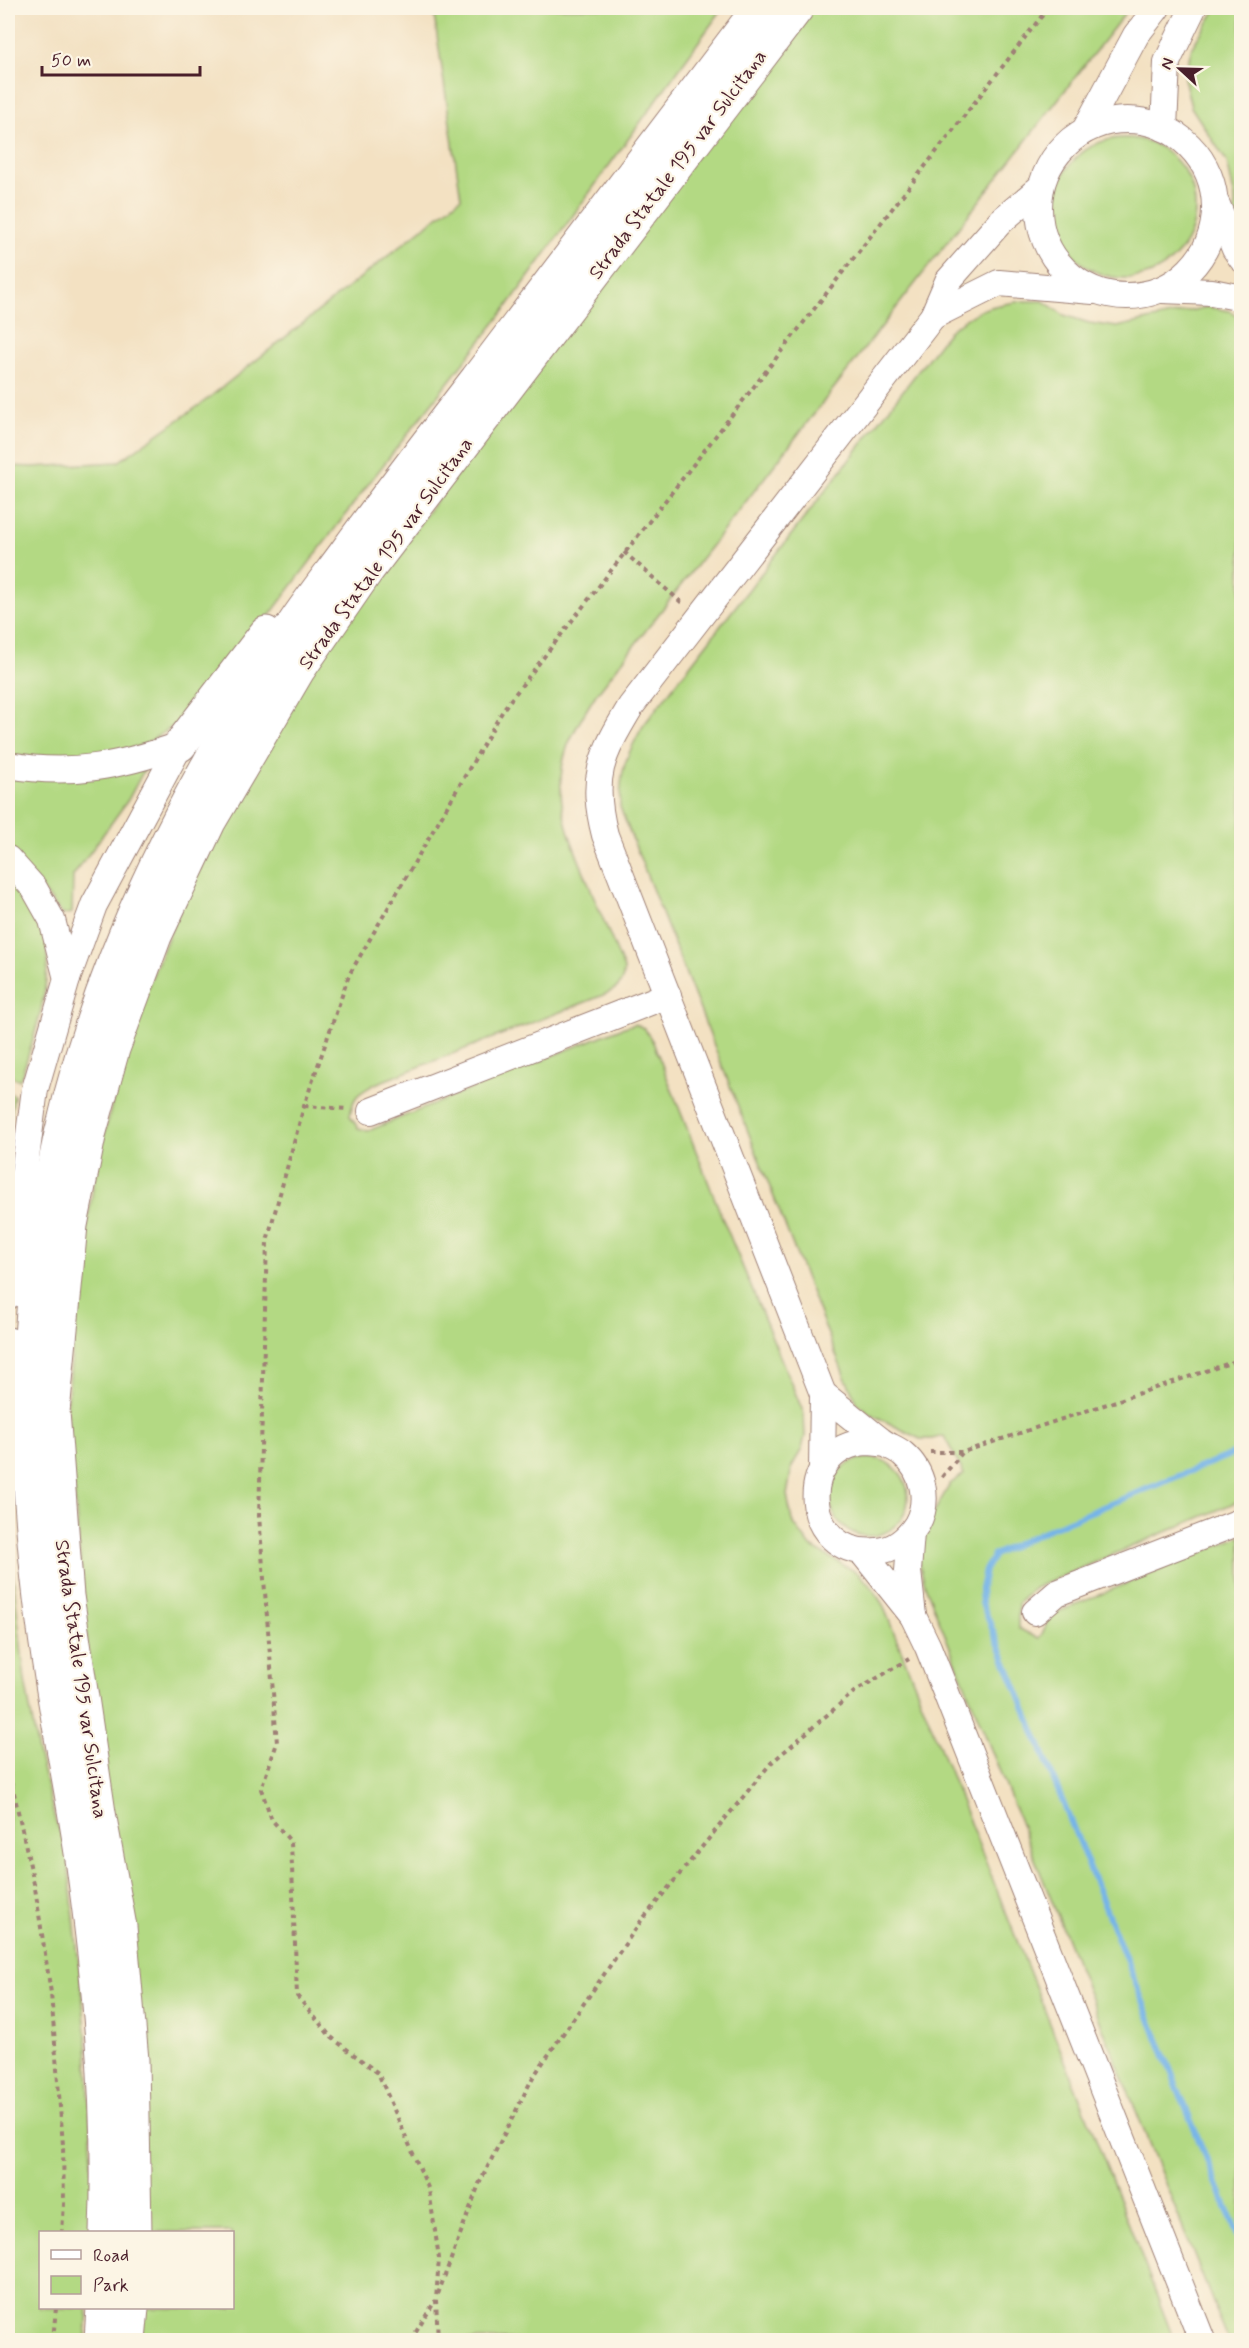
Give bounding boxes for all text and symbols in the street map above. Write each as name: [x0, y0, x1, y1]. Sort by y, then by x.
scale bar: [42, 39, 200, 77]
north arrow: [1150, 39, 1210, 99]
street label: Strada Statale 195 var Sulcitana: [583, 44, 774, 285]
text: 50 m: [51, 49, 91, 73]
text: N: [1156, 55, 1179, 73]
street label: Strada Statale 195 var Sulcitana: [293, 432, 480, 676]
street label: Strada Statale 195 var Sulcitana: [48, 1538, 113, 1820]
legend: [39, 2231, 234, 2309]
text: Road: [93, 2244, 129, 2268]
text: Park: [93, 2274, 129, 2298]

